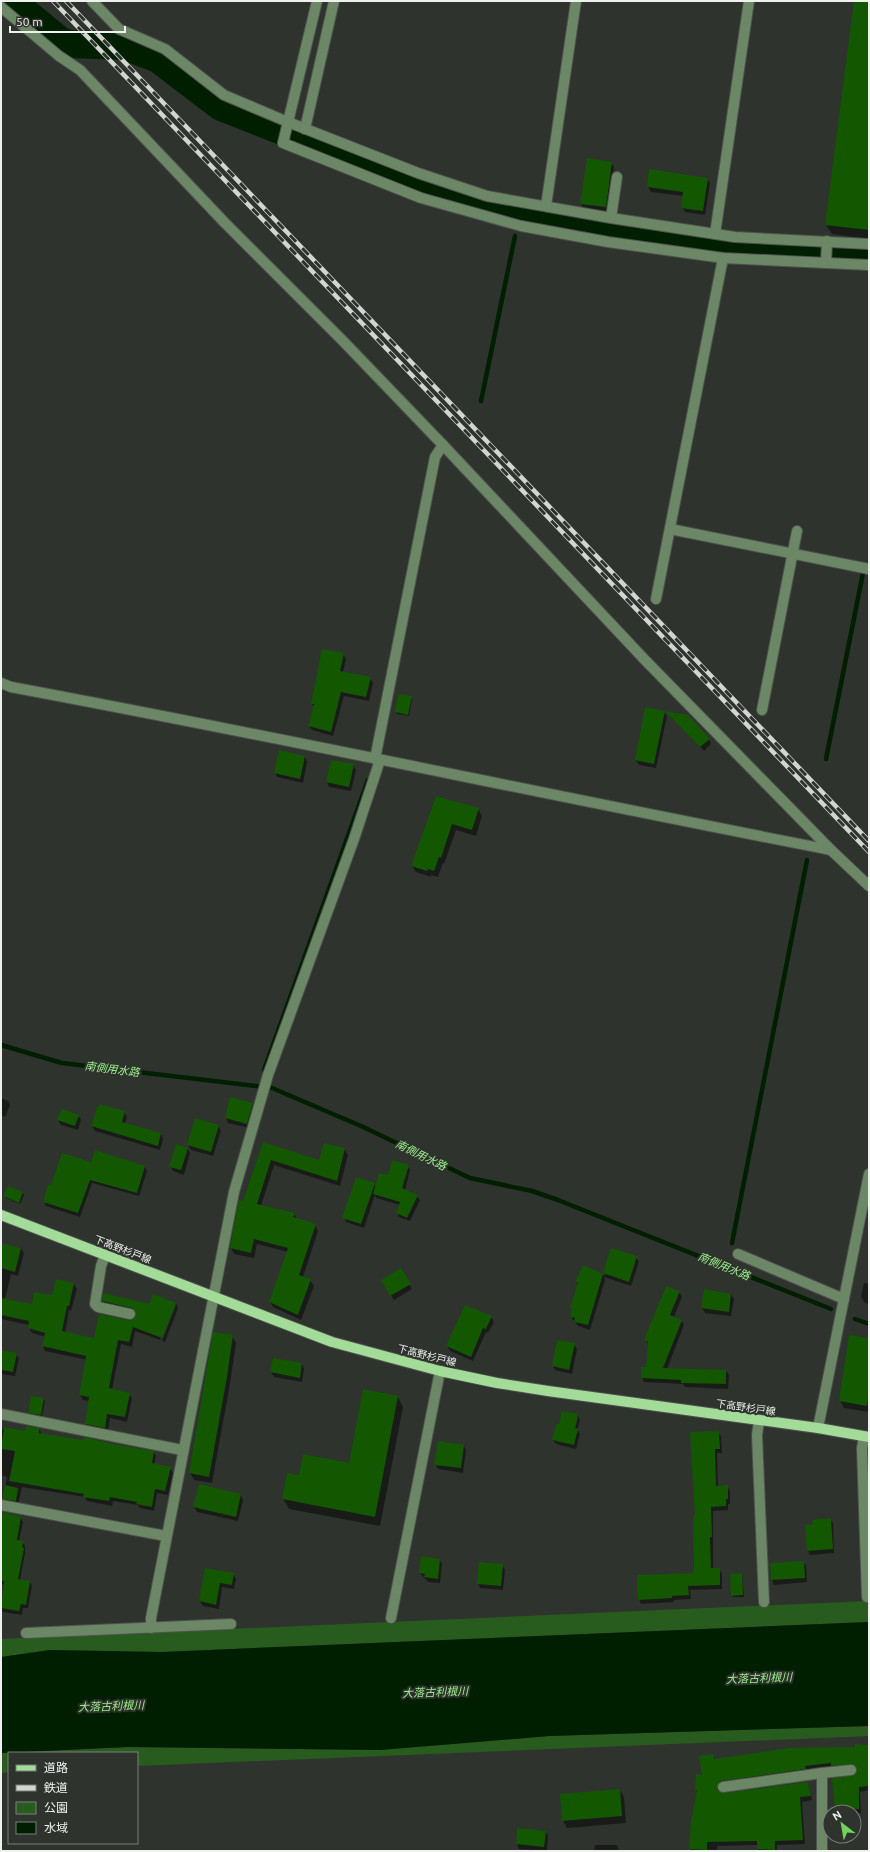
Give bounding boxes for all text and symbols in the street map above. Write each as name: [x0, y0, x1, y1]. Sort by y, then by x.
scale bar: [10, 8, 125, 34]
text: 50 m: [16, 15, 43, 28]
water label: 南側用水路: [84, 1060, 141, 1078]
water label: 南側用水路: [394, 1138, 449, 1173]
street label: 下高野杉戸線: [93, 1234, 153, 1265]
water label: 南側用水路: [696, 1250, 753, 1282]
street label: 下高野杉戸線: [396, 1343, 457, 1368]
street label: 下高野杉戸線: [715, 1398, 776, 1417]
water label: 大落古利根川: [726, 1671, 793, 1685]
water label: 大落古利根川: [402, 1685, 469, 1699]
water label: 大落古利根川: [78, 1699, 145, 1713]
legend: [8, 1752, 138, 1844]
text: 道路: [44, 1761, 68, 1774]
text: 鉄道: [44, 1781, 68, 1794]
text: 公園: [44, 1801, 68, 1814]
north arrow: [822, 1804, 862, 1844]
text: N: [830, 1808, 843, 1823]
text: 水域: [44, 1821, 68, 1834]

